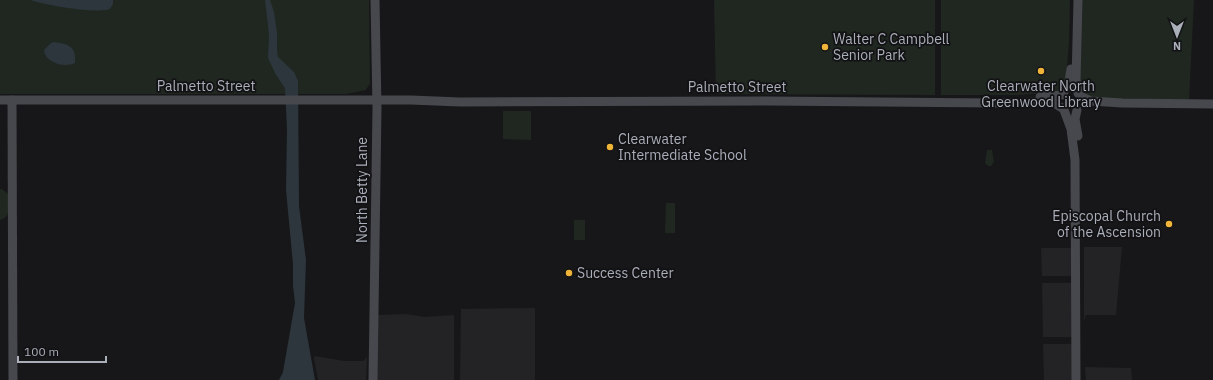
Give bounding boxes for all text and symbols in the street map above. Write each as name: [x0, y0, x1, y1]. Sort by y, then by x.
north arrow: [1157, 16, 1197, 56]
place label: Walter C Campbell Senior Park: [833, 30, 950, 64]
text: N: [1173, 39, 1181, 53]
marker: Walter C Campbell Senior Park: [820, 42, 830, 52]
marker: Clearwater North Greenwood Library: [1036, 66, 1046, 76]
street label: Palmetto Street: [157, 77, 255, 95]
place label: Clearwater North Greenwood Library: [981, 77, 1101, 111]
street label: Palmetto Street: [688, 78, 786, 96]
place label: Clearwater Intermediate School: [618, 130, 747, 164]
street label: North Betty Lane: [353, 137, 371, 243]
marker: Clearwater Intermediate School: [605, 142, 615, 152]
place label: Episcopal Church of the Ascension: [1052, 207, 1161, 241]
marker: Episcopal Church of the Ascension: [1164, 219, 1174, 229]
place label: Success Center: [577, 264, 674, 282]
marker: Success Center: [564, 268, 574, 278]
scale bar: [18, 338, 106, 364]
text: 100 m: [24, 344, 59, 359]

